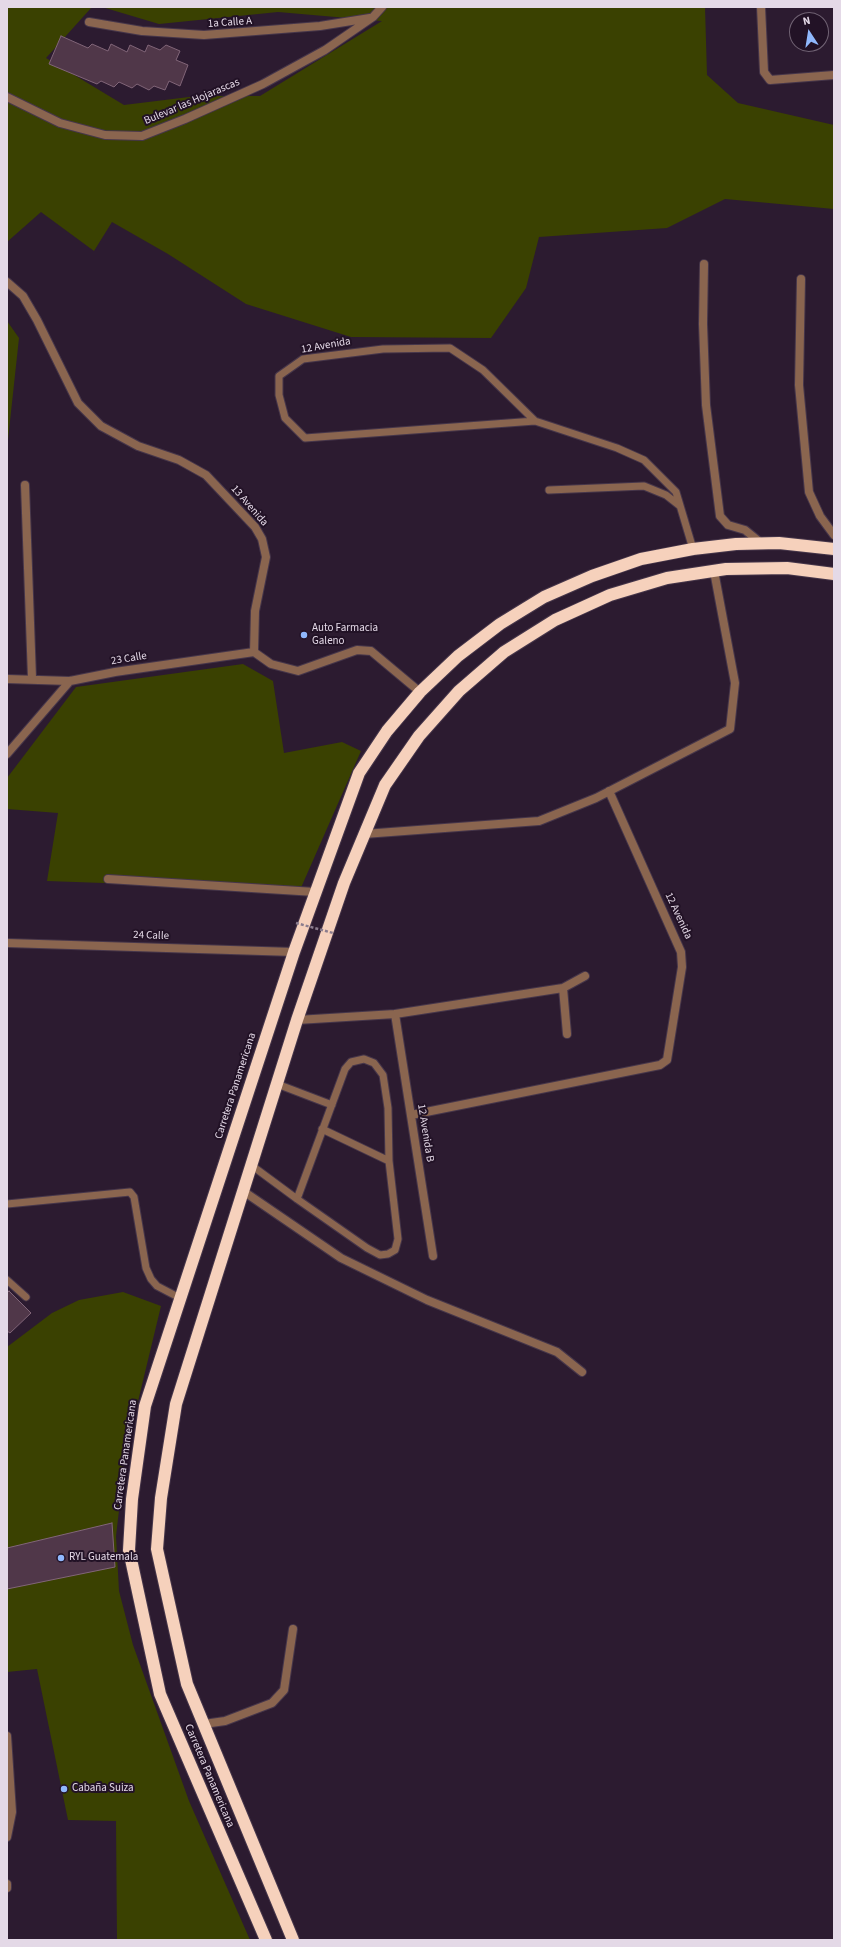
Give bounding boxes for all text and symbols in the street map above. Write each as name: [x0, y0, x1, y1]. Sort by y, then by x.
north arrow: [789, 12, 829, 52]
text: N: [801, 13, 812, 29]
street label: 1a Calle A: [207, 15, 253, 31]
street label: Bulevar las Hojarascas: [142, 76, 242, 128]
street label: 12 Avenida: [300, 335, 352, 357]
street label: 13 Avenida: [228, 483, 270, 529]
place label: Auto Farmacia Galeno: [312, 622, 378, 648]
marker: Auto Farmacia Galeno: [299, 630, 309, 640]
street label: 23 Calle: [110, 650, 148, 668]
street label: 12 Avenida: [661, 891, 695, 941]
street label: 24 Calle: [133, 929, 169, 943]
street label: Carretera Panamericana: [213, 1031, 259, 1141]
street label: 12 Avenida B: [414, 1103, 436, 1163]
street label: Carretera Panamericana: [112, 1399, 140, 1511]
place label: RYL Guatemala: [69, 1551, 138, 1565]
marker: RYL Guatemala: [56, 1553, 66, 1563]
street label: Carretera Panamericana: [181, 1722, 237, 1830]
place label: Cabaña Suiza: [72, 1782, 134, 1796]
marker: Cabaña Suiza: [59, 1784, 69, 1794]

